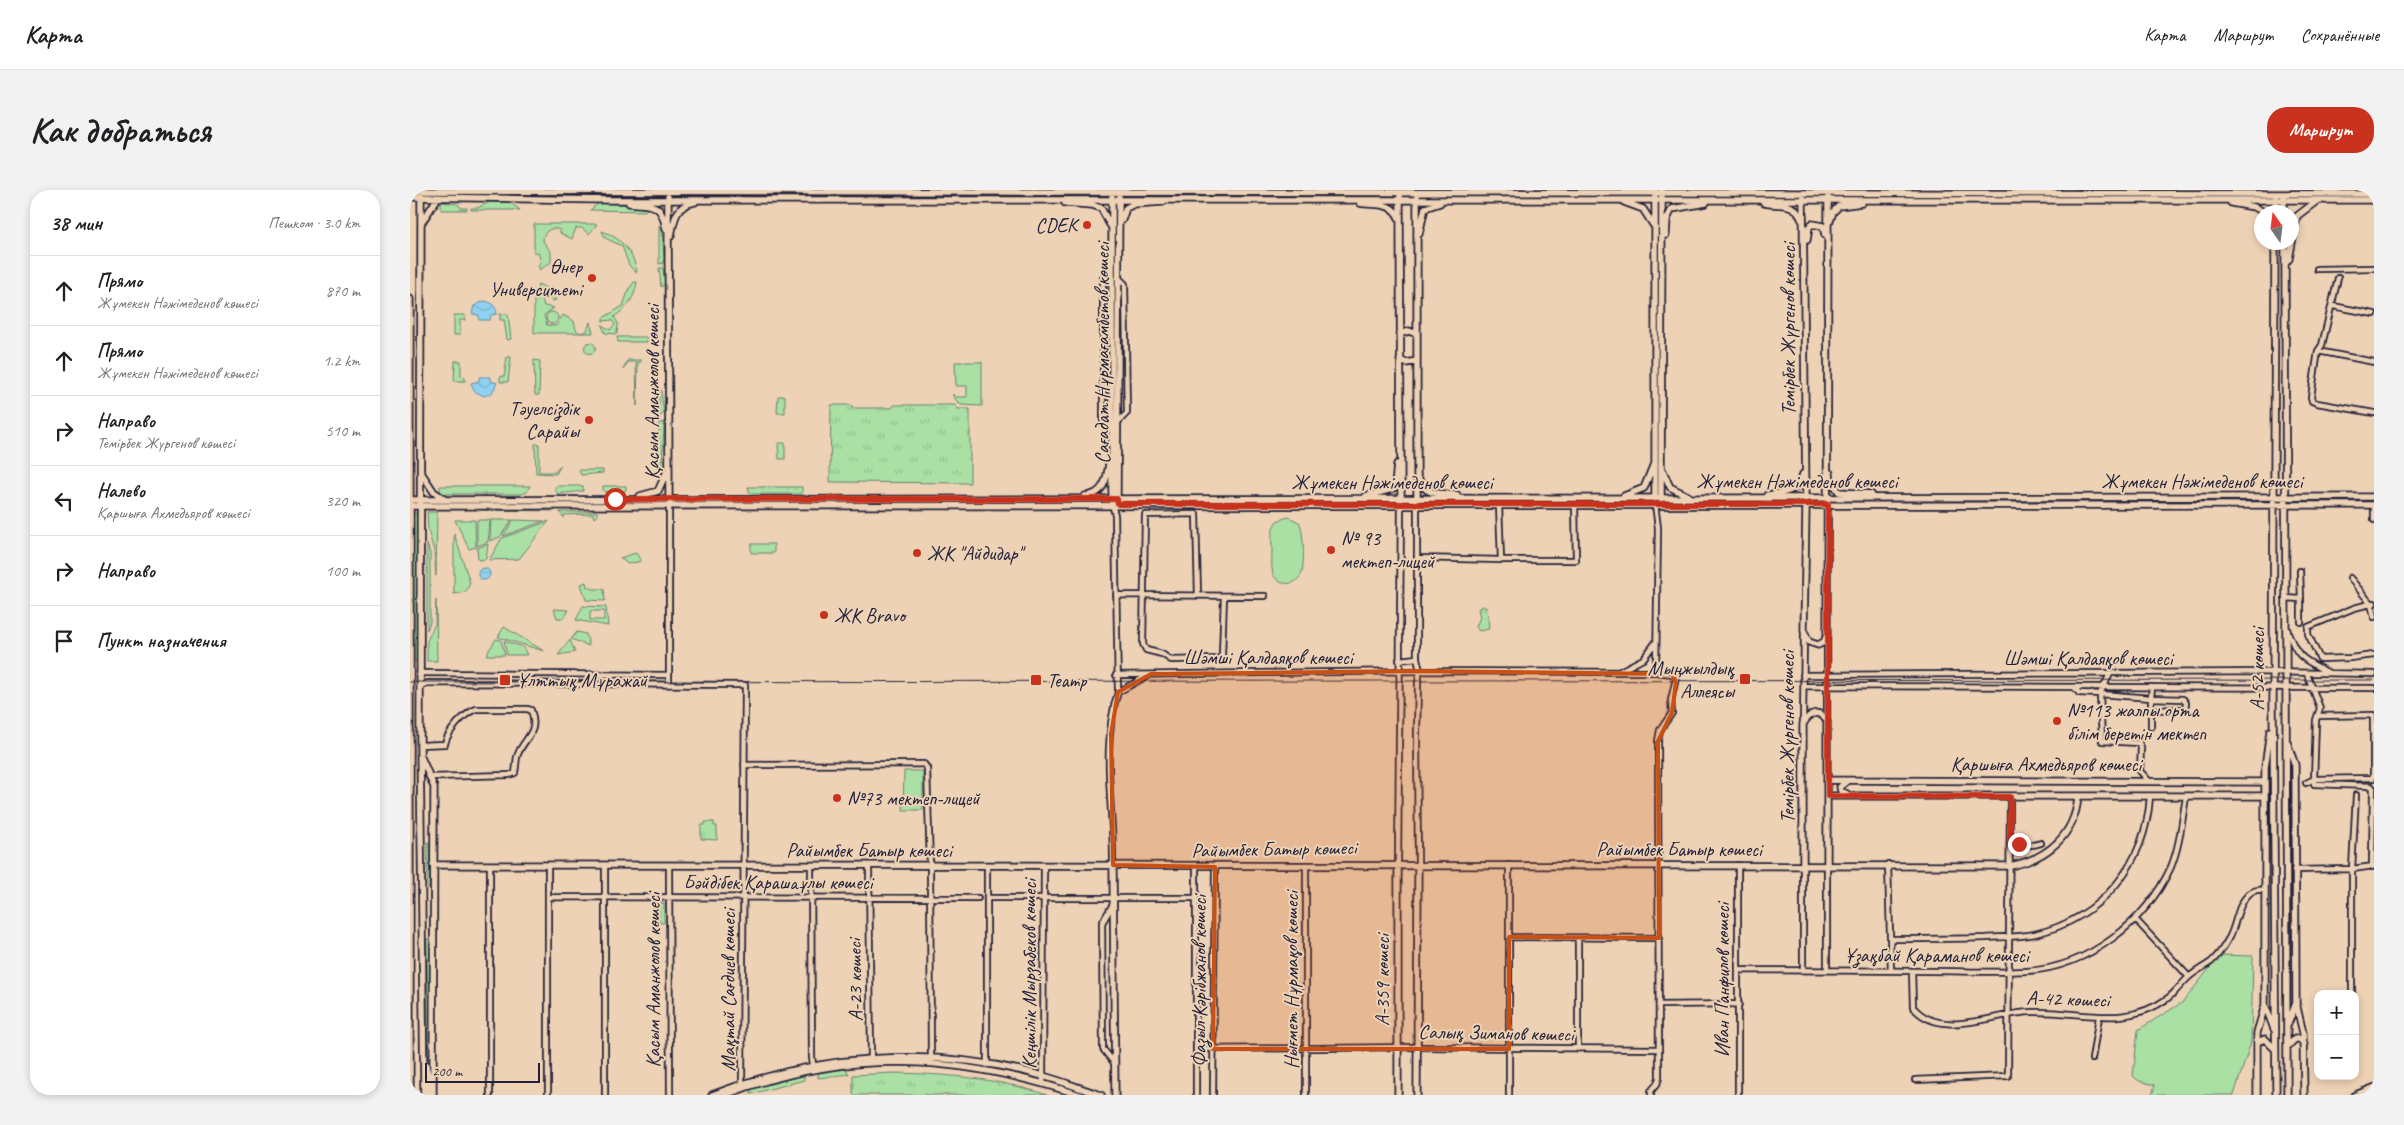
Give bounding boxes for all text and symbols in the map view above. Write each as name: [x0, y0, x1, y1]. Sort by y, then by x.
text: Карта: [25, 20, 82, 50]
text: Карта: [2144, 24, 2185, 46]
text: Маршрут: [2213, 24, 2273, 46]
text: Сохранённые: [2301, 24, 2379, 46]
button: Маршрут: [2267, 107, 2374, 153]
text: Как добраться: [30, 108, 211, 153]
north arrow: [2254, 205, 2299, 250]
text: 38 мин: [50, 210, 102, 236]
text: Пешком · 3.0 km: [268, 213, 360, 233]
place label: CDEK: [1036, 213, 1080, 238]
marker: CDEK: [1081, 219, 1093, 231]
street label: Сағадат Нұрмағамбетов көшесі: [1090, 240, 1115, 464]
street label: Темірбек Жүргенов көшесі: [1776, 241, 1801, 415]
place label: Өнер Университеті: [490, 254, 584, 302]
text: Прямо: [97, 269, 142, 293]
marker: Өнер Университеті: [586, 272, 598, 284]
icon: ahead: [50, 277, 78, 305]
text: 870 m: [326, 281, 360, 301]
text: Жұмекен Нәжімеденов көшесі: [97, 293, 258, 313]
street label: Қасым Аманжолов көшесі: [640, 302, 665, 480]
text: Прямо: [97, 339, 142, 363]
icon: ahead: [50, 347, 78, 375]
text: 1.2 km: [323, 351, 360, 371]
text: Жұмекен Нәжімеденов көшесі: [97, 363, 258, 383]
place label: Тәуелсіздік Сарайы: [509, 396, 581, 444]
text: Направо: [97, 409, 155, 433]
marker: Тәуелсіздік Сарайы: [583, 414, 595, 426]
icon: right: [50, 417, 78, 445]
text: 510 m: [326, 421, 360, 441]
text: Темірбек Жүргенов көшесі: [97, 433, 235, 453]
street label: Жұмекен Нәжімеденов көшесі: [1696, 469, 1900, 494]
street label: Жұмекен Нәжімеденов көшесі: [2101, 469, 2305, 494]
street label: Жұмекен Нәжімеденов көшесі: [1291, 470, 1495, 495]
text: Налево: [97, 479, 145, 503]
icon: left: [50, 487, 78, 515]
route start: [604, 488, 627, 511]
text: 320 m: [326, 491, 360, 511]
text: Қаршыға Ахмедьяров көшесі: [97, 503, 250, 523]
place label: № 93 мектеп-лицей: [1341, 526, 1436, 574]
place label: ЖК "Айдидар": [927, 541, 1026, 566]
marker: № 93 мектеп-лицей: [1325, 544, 1337, 556]
marker: ЖК "Айдидар": [911, 547, 923, 559]
icon: right: [50, 557, 78, 585]
text: Направо: [97, 559, 155, 583]
text: 100 m: [326, 561, 360, 581]
place label: ЖК Bravo: [834, 603, 907, 628]
marker: ЖК Bravo: [818, 609, 830, 621]
street label: А-52 көшесі: [2245, 625, 2270, 710]
icon: arrive: [50, 627, 78, 655]
text: Пункт назначения: [97, 629, 226, 653]
street label: Шәмші Қалдаяқов көшесі: [1184, 645, 1355, 670]
street label: Шәмші Қалдаяқов көшесі: [2004, 646, 2175, 671]
street label: Темірбек Жүргенов көшесі: [1775, 649, 1800, 823]
place label: Мыңжылдық Аллеясы: [1648, 656, 1735, 704]
place label: Ұлттық Мұражай: [516, 668, 649, 693]
place label: Театр: [1047, 668, 1088, 693]
marker: Мыңжылдық Аллеясы: [1738, 672, 1752, 686]
marker: Ұлттық Мұражай: [498, 673, 512, 687]
marker: Театр: [1029, 673, 1043, 687]
place label: №113 жалпы орта білім беретін мектеп: [2067, 698, 2207, 746]
marker: №113 жалпы орта білім беретін мектеп: [2051, 715, 2063, 727]
street label: Қаршыға Ахмедьяров көшесі: [1951, 752, 2144, 777]
place label: №73 мектеп-лицей: [847, 786, 981, 811]
marker: №73 мектеп-лицей: [831, 792, 843, 804]
route end: [2008, 833, 2031, 856]
street label: Райымбек Батыр көшесі: [1191, 835, 1359, 863]
street label: Райымбек Батыр көшесі: [1596, 837, 1764, 862]
street label: Райымбек Батыр көшесі: [786, 838, 954, 863]
street label: Бәйдібек Қарашаұлы көшесі: [684, 870, 875, 895]
street label: Кеңшілік Мырзабеков көшесі: [1017, 877, 1042, 1069]
street label: Нығмет Нұрмақов көшесі: [1279, 889, 1304, 1069]
street label: Қасым Аманжолов көшесі: [641, 890, 666, 1068]
street label: Фазыл Кәрібжанов көшесі: [1187, 893, 1213, 1067]
street label: Иван Панфилов көшесі: [1710, 901, 1735, 1057]
street label: Мақтай Сағдиев көшесі: [716, 907, 741, 1071]
street label: А-359 көшесі: [1370, 932, 1395, 1026]
street label: А-23 көшесі: [842, 936, 868, 1022]
street label: Ұзақбай Қараманов көшесі: [1843, 943, 2031, 969]
street label: А-42 көшесі: [2026, 985, 2112, 1013]
map controls: [2314, 990, 2359, 1080]
button: +: [2314, 990, 2359, 1035]
street label: Салық Зиманов көшесі: [1418, 1019, 1576, 1047]
button: −: [2314, 1035, 2359, 1080]
scale bar: [425, 1060, 540, 1083]
text: 200 m: [432, 1063, 462, 1080]

